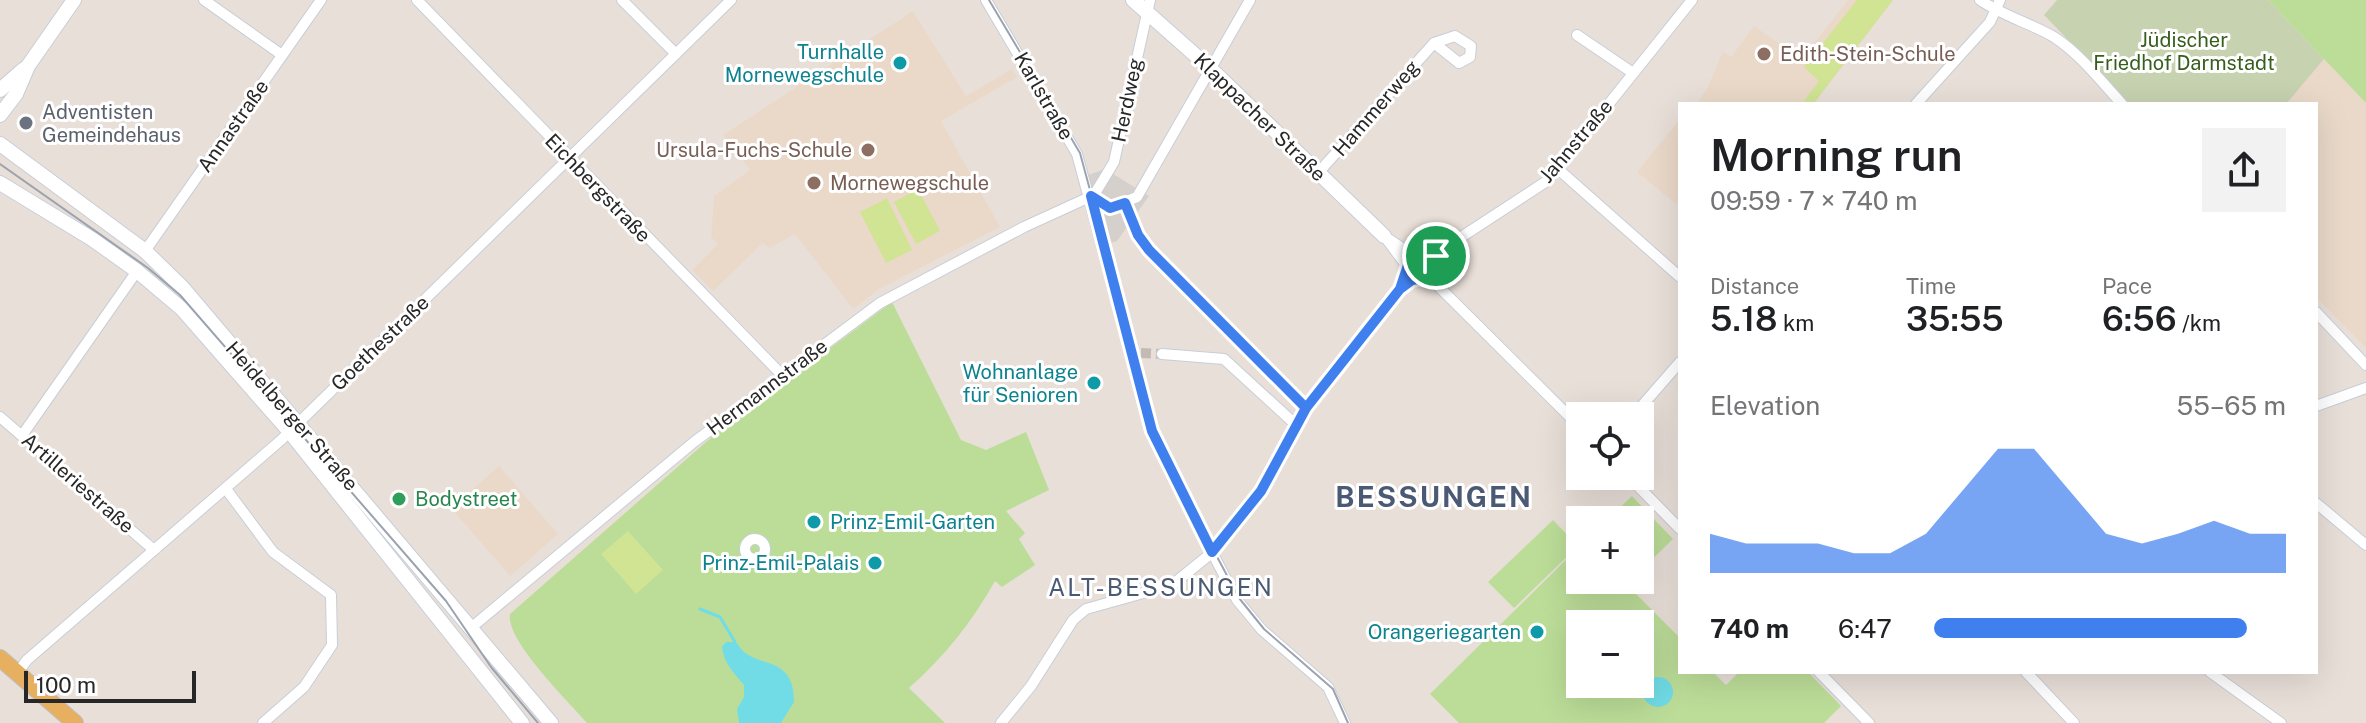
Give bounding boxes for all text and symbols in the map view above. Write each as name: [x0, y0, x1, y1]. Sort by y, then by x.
park label: Jüdischer Friedhof Darmstadt: [2093, 28, 2275, 75]
place label: Turnhalle Mornewegschule: [725, 40, 884, 87]
place label: Edith-Stein-Schule: [1780, 42, 1956, 66]
marker: Edith-Stein-Schule: [1755, 45, 1773, 63]
street label: Karlstraße: [1009, 48, 1079, 144]
street label: Klappacher Straße: [1189, 48, 1331, 186]
marker: Turnhalle Mornewegschule: [891, 54, 909, 72]
street label: Hammerweg: [1328, 55, 1424, 161]
street label: Herdweg: [1106, 56, 1148, 144]
street label: Annastraße: [192, 75, 274, 177]
street label: Jahnstraße: [1534, 95, 1618, 187]
place label: Adventisten Gemeindehaus: [42, 100, 181, 147]
marker: Adventisten Gemeindehaus: [17, 114, 35, 132]
button: share: [2202, 128, 2286, 212]
street label: Eichbergstraße: [540, 129, 656, 247]
text: Morning run: [1710, 129, 1963, 181]
place label: Ursula-Fuchs-Schule: [656, 138, 852, 162]
marker: Ursula-Fuchs-Schule: [859, 141, 877, 159]
place label: Mornewegschule: [830, 171, 989, 195]
marker: Mornewegschule: [805, 174, 823, 192]
text: 09:59 · 7 × 740 m: [1710, 185, 1917, 216]
pin: [1402, 222, 1470, 290]
icon: arrive: [1414, 234, 1458, 278]
text: Distance: [1710, 273, 1799, 299]
text: Time: [1906, 273, 1956, 299]
text: Pace: [2102, 273, 2152, 299]
street label: Goethestraße: [326, 290, 434, 396]
text: 5.18: [1710, 299, 1778, 339]
text: 35:55: [1906, 299, 2004, 339]
text: 6:56: [2102, 299, 2177, 339]
text: km: [1778, 310, 1814, 336]
text: /km: [2177, 310, 2221, 336]
street label: Hermannstraße: [702, 334, 832, 440]
street label: Heidelberger Straße: [221, 336, 363, 496]
place label: Wohnanlage für Senioren: [962, 360, 1078, 407]
marker: Wohnanlage für Senioren: [1085, 374, 1103, 392]
text: Elevation: [1710, 390, 1820, 421]
text: 55–65 m: [2177, 390, 2286, 421]
map controls: [1566, 402, 1654, 698]
button: locate: [1566, 402, 1654, 490]
street label: Artilleriestraße: [17, 428, 139, 538]
district label: BESSUNGEN: [1335, 480, 1533, 513]
place label: Bodystreet: [415, 487, 518, 511]
marker: Bodystreet: [390, 490, 408, 508]
button: +: [1566, 506, 1654, 594]
place label: Prinz-Emil-Garten: [830, 510, 995, 534]
marker: Prinz-Emil-Garten: [805, 513, 823, 531]
place label: Prinz-Emil-Palais: [702, 551, 859, 575]
marker: Prinz-Emil-Palais: [866, 554, 884, 572]
district label: ALT-BESSUNGEN: [1048, 573, 1274, 601]
button: −: [1566, 610, 1654, 698]
text: 740 m: [1710, 613, 1789, 644]
text: 6:47: [1838, 613, 1892, 644]
place label: Orangeriegarten: [1368, 620, 1521, 644]
marker: Orangeriegarten: [1528, 623, 1546, 641]
scale bar: [24, 667, 196, 703]
text: 100 m: [36, 672, 96, 698]

